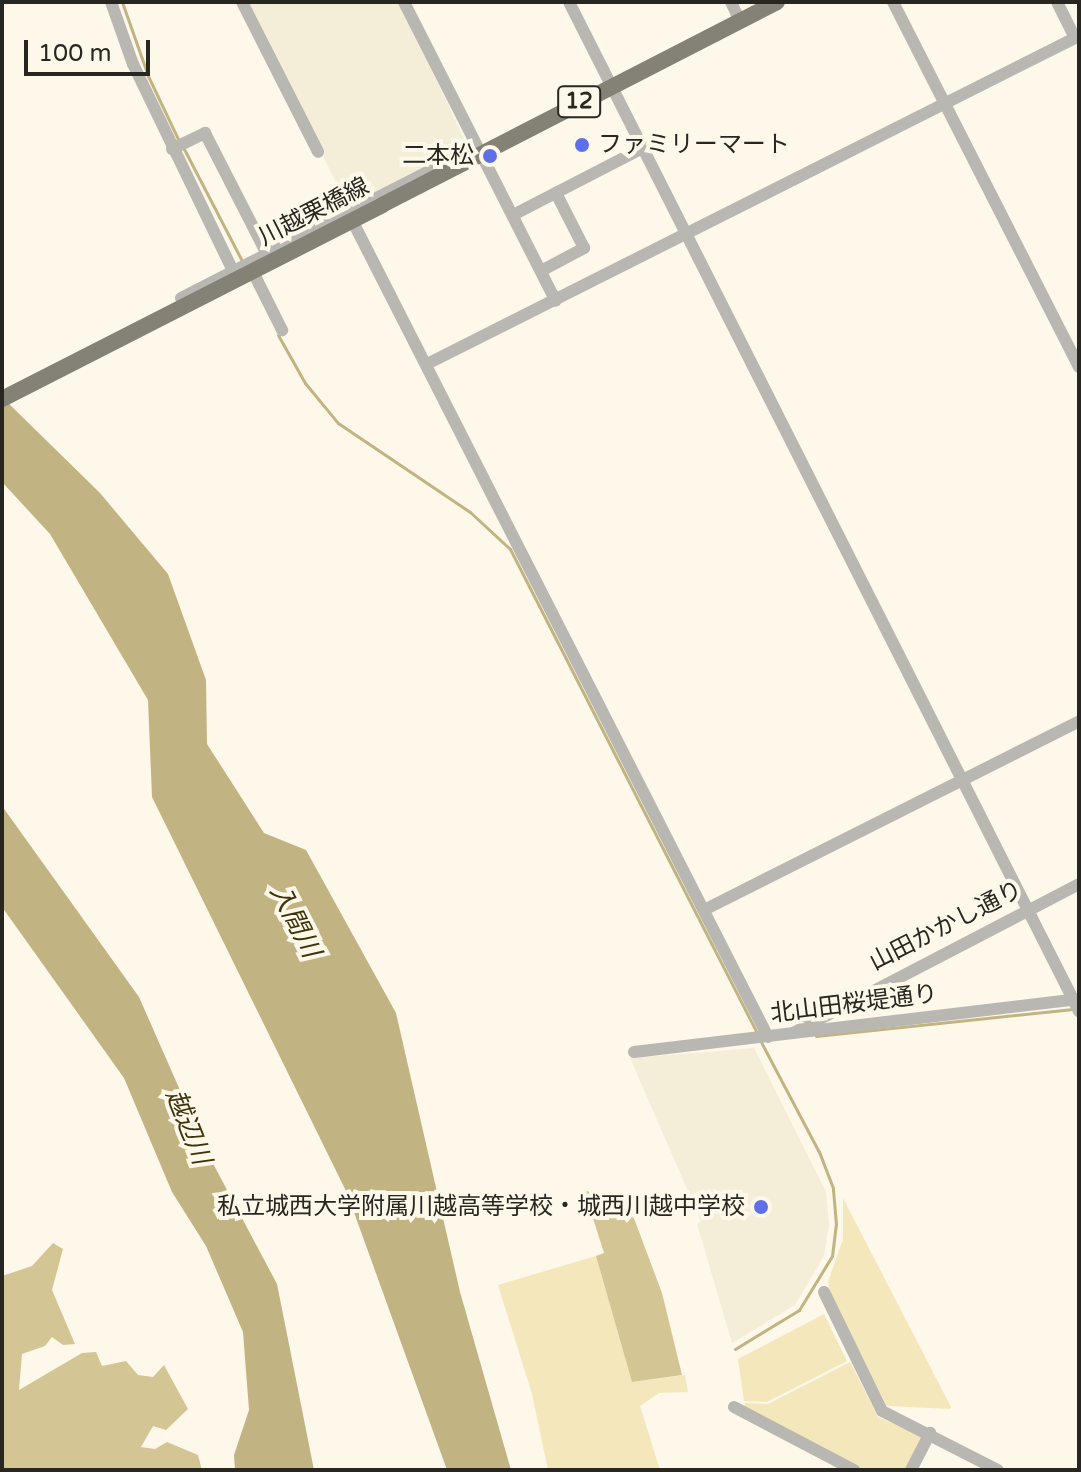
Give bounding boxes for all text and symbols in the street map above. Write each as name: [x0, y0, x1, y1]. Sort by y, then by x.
scale bar: [28, 24, 154, 74]
text: 100 m: [38, 39, 112, 68]
road number: 12: [557, 84, 601, 120]
place label: ファミリーマート: [598, 131, 790, 159]
marker: ファミリーマート: [573, 136, 591, 154]
place label: 二本松: [402, 142, 474, 170]
marker: 二本松: [481, 147, 499, 165]
street label: 川越栗橋線: [254, 172, 374, 252]
street label: 山田かかし通り: [865, 875, 1027, 977]
water label: 入間川: [263, 879, 327, 963]
street label: 北山田桜堤通り: [769, 979, 939, 1029]
water label: 越辺川: [159, 1085, 217, 1169]
place label: 私立城西大学附属川越高等学校・城西川越中学校: [217, 1193, 745, 1221]
marker: 私立城西大学附属川越高等学校・城西川越中学校: [752, 1198, 770, 1216]

